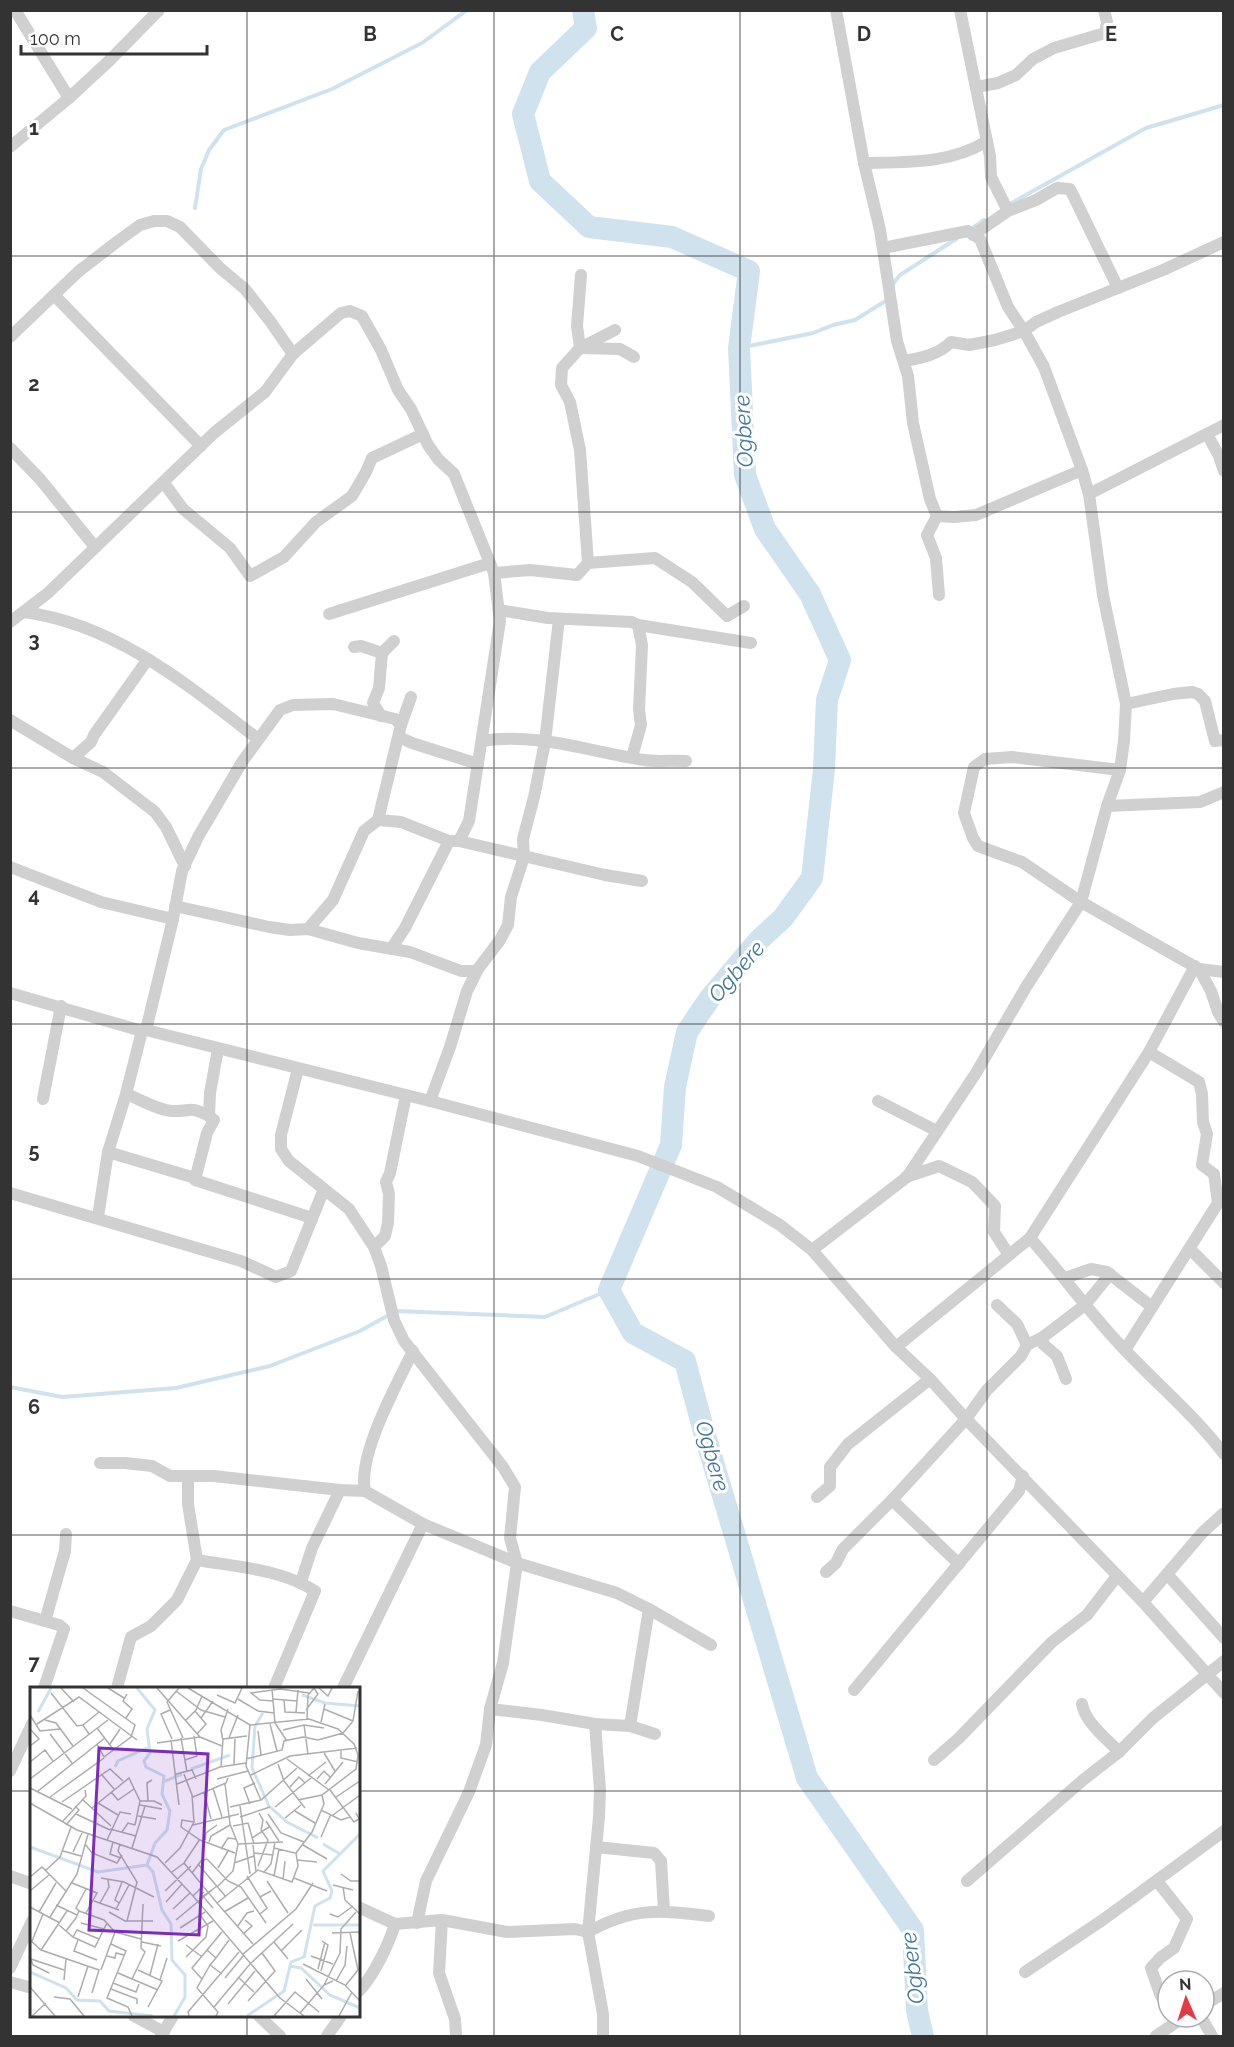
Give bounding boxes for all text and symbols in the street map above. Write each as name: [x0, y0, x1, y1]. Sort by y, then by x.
scale bar: [21, 18, 207, 56]
text: B: [363, 22, 377, 46]
text: C: [610, 22, 624, 46]
text: D: [857, 22, 871, 46]
text: E: [1105, 22, 1117, 46]
text: 100 m: [30, 28, 81, 49]
text: 1: [29, 116, 39, 140]
text: 2: [28, 372, 40, 396]
water label: Ogbere: [728, 394, 758, 468]
text: 3: [28, 628, 40, 652]
text: 4: [28, 883, 40, 907]
water label: Ogbere: [702, 935, 770, 1007]
text: 5: [28, 1139, 40, 1163]
text: 6: [28, 1395, 40, 1419]
water label: Ogbere: [690, 1417, 736, 1495]
text: 7: [28, 1651, 40, 1675]
inset map: [30, 1687, 360, 2017]
water label: Ogbere: [895, 1930, 929, 2006]
north arrow: [1156, 1969, 1216, 2029]
text: N: [1179, 1975, 1192, 1994]

